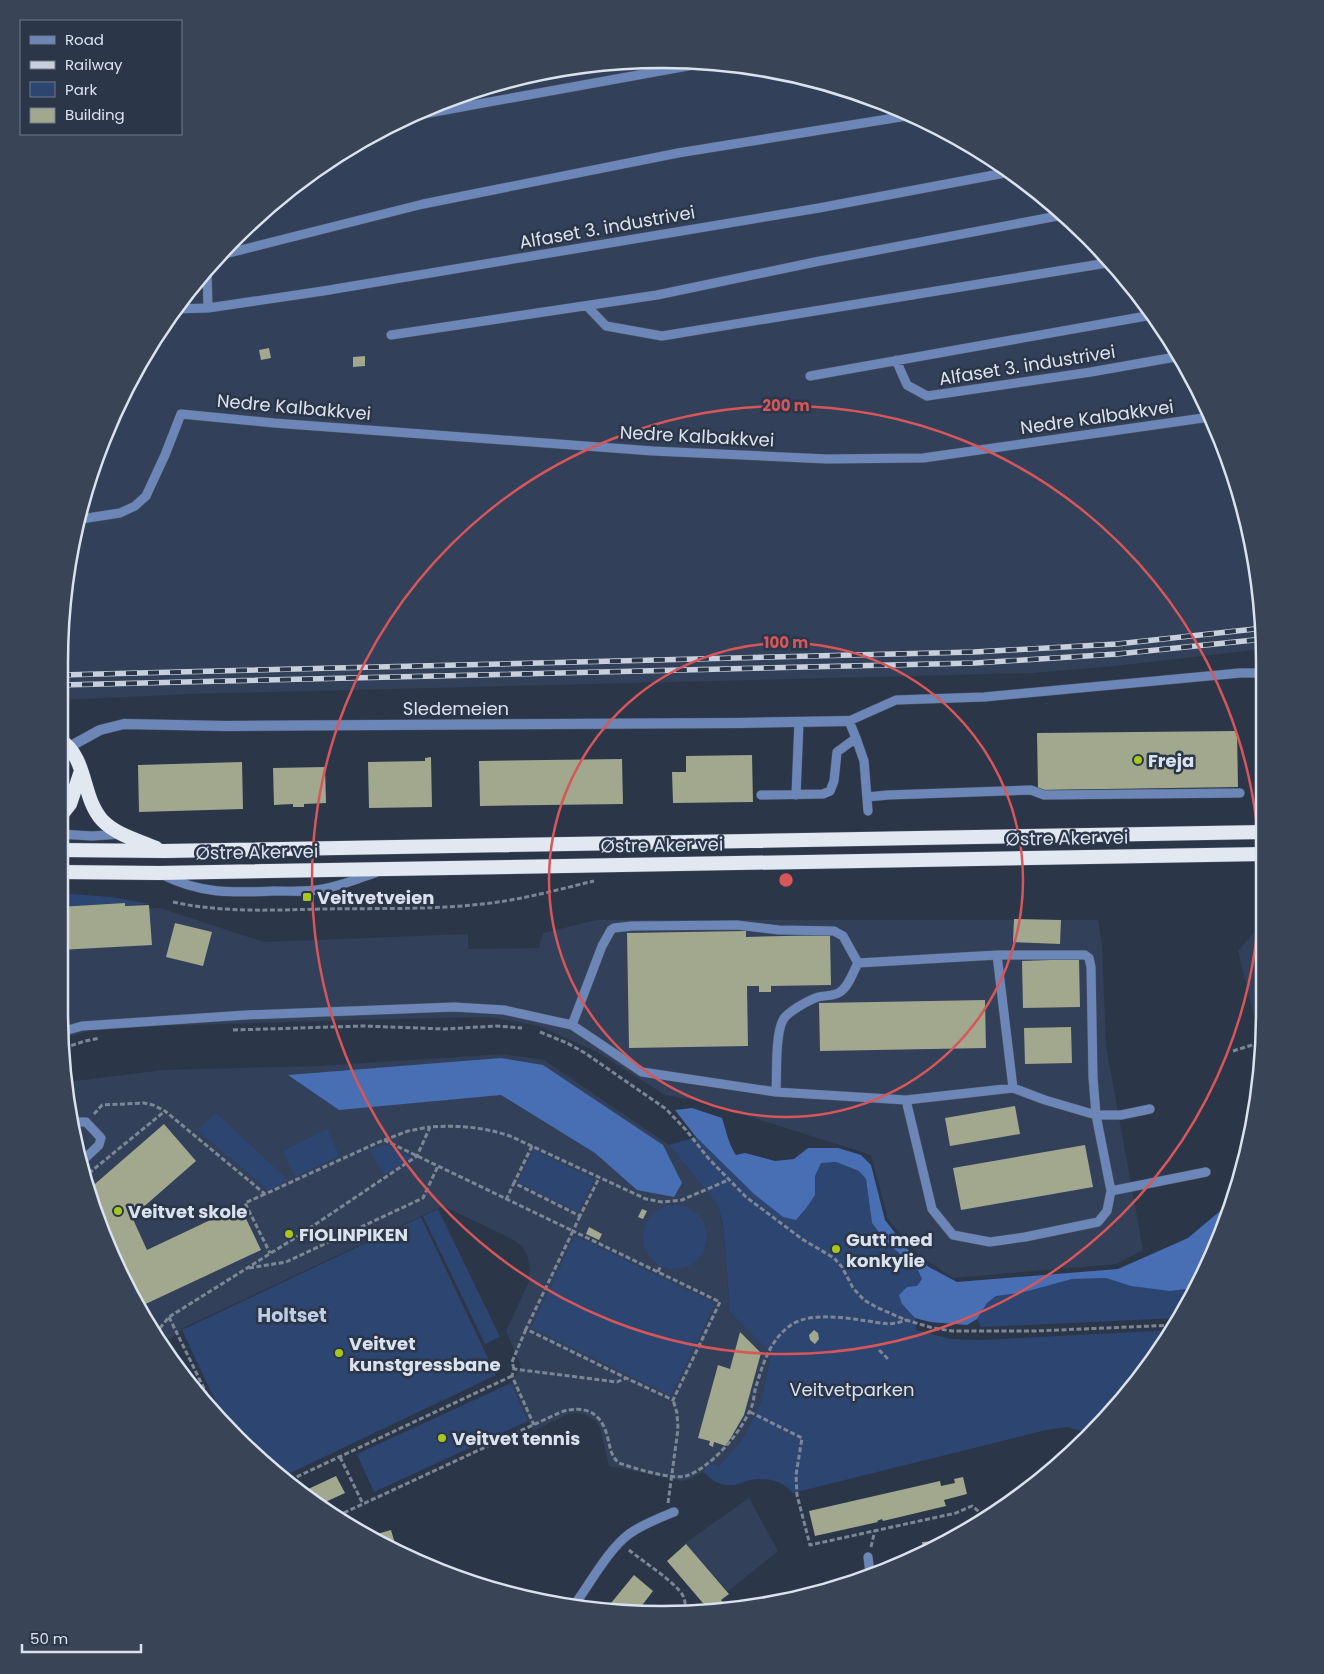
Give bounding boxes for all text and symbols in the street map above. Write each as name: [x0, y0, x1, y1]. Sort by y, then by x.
legend: [20, 20, 182, 135]
text: Road: [65, 29, 104, 50]
text: Railway: [65, 54, 123, 75]
text: Park: [65, 79, 97, 100]
text: Building: [65, 104, 125, 125]
street label: Alfaset 3. industrivei: [517, 199, 697, 255]
street label: Alfaset 3. industrivei: [937, 339, 1117, 391]
street label: Nedre Kalbakkvei: [216, 388, 372, 426]
street label: Nedre Kalbakkvei: [1019, 394, 1175, 440]
text: 200 m: [762, 395, 810, 416]
street label: Nedre Kalbakkvei: [619, 419, 775, 453]
text: 100 m: [764, 632, 808, 653]
street label: Sledemeien: [403, 696, 509, 721]
place label: Freja: [1148, 748, 1194, 773]
marker: Freja: [1132, 754, 1144, 766]
street label: Østre Aker vei: [1006, 824, 1128, 852]
street label: Østre Aker vei: [601, 831, 723, 859]
street label: Østre Aker vei: [196, 838, 318, 866]
centre of rings: [777, 871, 795, 889]
place label: Veitvetveien: [317, 885, 434, 910]
marker: Veitvetveien: [301, 891, 313, 903]
place label: Veitvet skole: [128, 1199, 247, 1224]
marker: Veitvet skole: [112, 1205, 124, 1217]
place label: FIOLINPIKEN: [299, 1222, 408, 1247]
place label: Gutt med konkylie: [846, 1227, 933, 1273]
marker: FIOLINPIKEN: [283, 1228, 295, 1240]
marker: Gutt med konkylie: [830, 1243, 842, 1255]
district label: Holtset: [257, 1302, 327, 1329]
place label: Veitvet kunstgressbane: [349, 1331, 501, 1377]
marker: Veitvet kunstgressbane: [333, 1347, 345, 1359]
park label: Veitvetparken: [789, 1377, 915, 1402]
place label: Veitvet tennis: [452, 1426, 580, 1451]
marker: Veitvet tennis: [436, 1432, 448, 1444]
scale bar: [22, 1622, 141, 1654]
text: 50 m: [30, 1628, 68, 1649]

